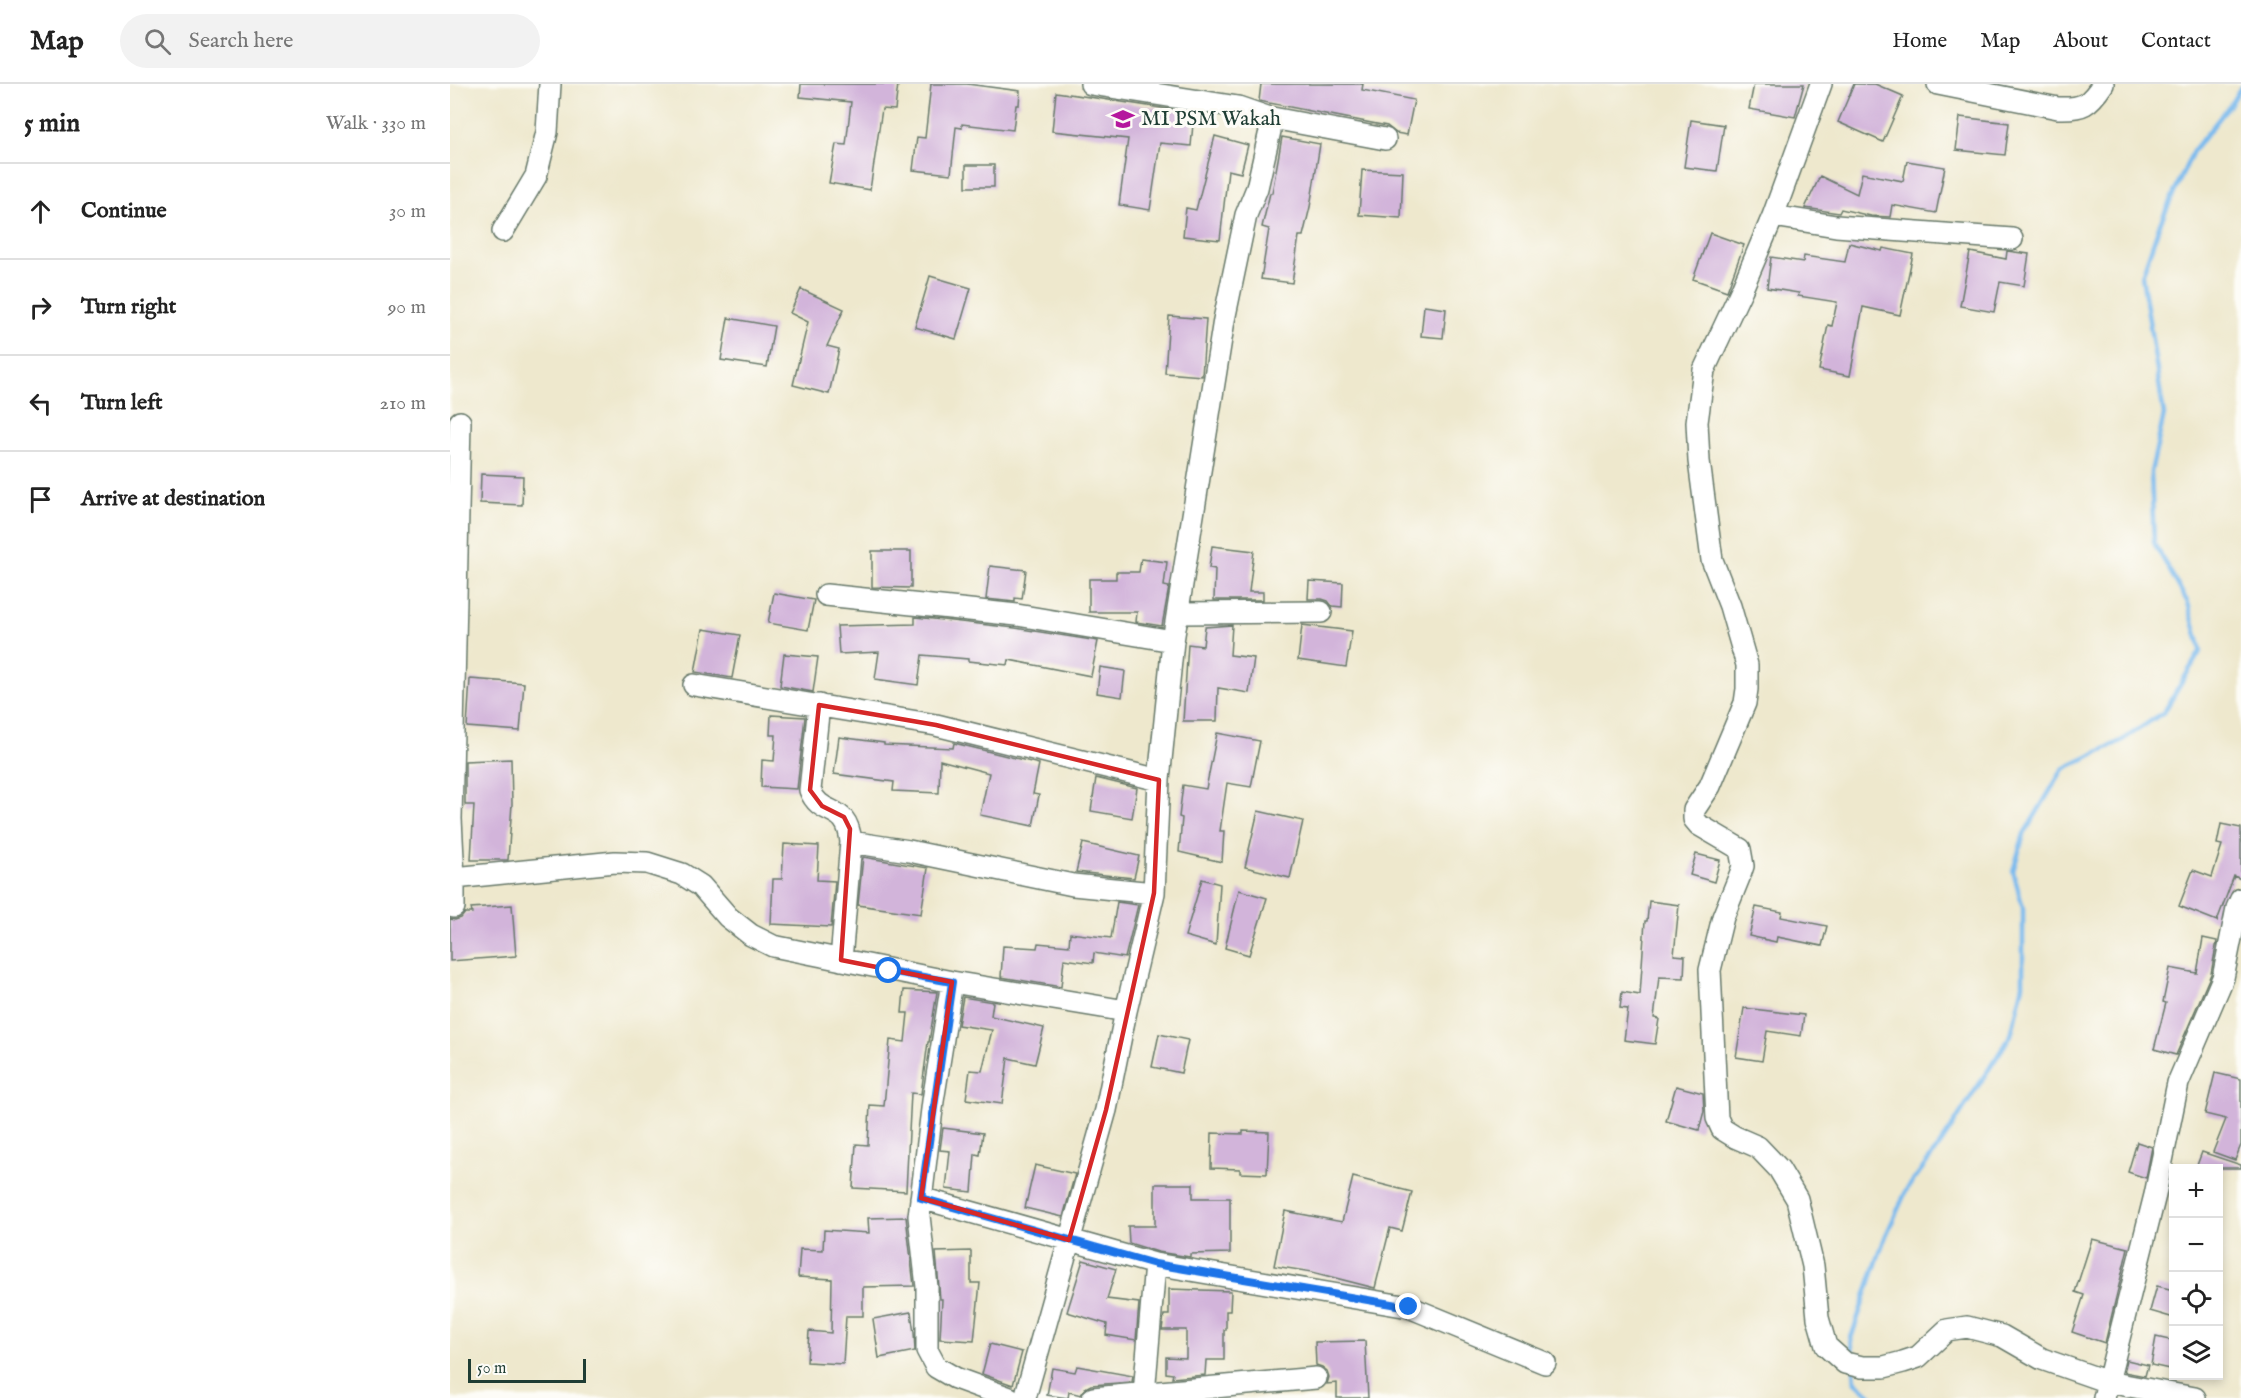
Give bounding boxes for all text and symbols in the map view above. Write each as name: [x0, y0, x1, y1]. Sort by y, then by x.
search box: [120, 14, 540, 68]
text: Map: [30, 24, 84, 59]
icon: search: [141, 25, 174, 58]
text: Search here: [189, 27, 293, 55]
text: Home: [1892, 28, 1947, 55]
text: Map: [1980, 28, 2020, 55]
text: About: [2053, 28, 2108, 55]
text: Contact: [2141, 28, 2211, 55]
school or university icon: MI PSM Wakah: [1110, 106, 1136, 132]
place label: MI PSM Wakah: [1141, 106, 1281, 133]
text: 5 min: [24, 107, 80, 140]
text: Walk · 330 m: [326, 111, 426, 136]
icon: ahead: [24, 195, 57, 228]
text: Continue: [81, 197, 167, 225]
text: 30 m: [389, 199, 426, 224]
icon: right: [24, 291, 57, 324]
text: Turn right: [81, 293, 176, 321]
text: 90 m: [388, 295, 426, 320]
icon: left: [24, 387, 57, 420]
text: Turn left: [81, 389, 163, 417]
text: 210 m: [380, 391, 426, 416]
icon: arrive: [24, 483, 57, 516]
text: Arrive at destination: [81, 485, 265, 513]
route start: [875, 957, 901, 983]
map controls: [2169, 1164, 2223, 1380]
button: +: [2169, 1164, 2223, 1218]
button: −: [2169, 1218, 2223, 1272]
button: locate: [2169, 1272, 2223, 1326]
route end: [1395, 1293, 1421, 1319]
button: layers: [2169, 1326, 2223, 1380]
scale bar: [468, 1356, 586, 1384]
text: 50 m: [477, 1359, 506, 1379]

